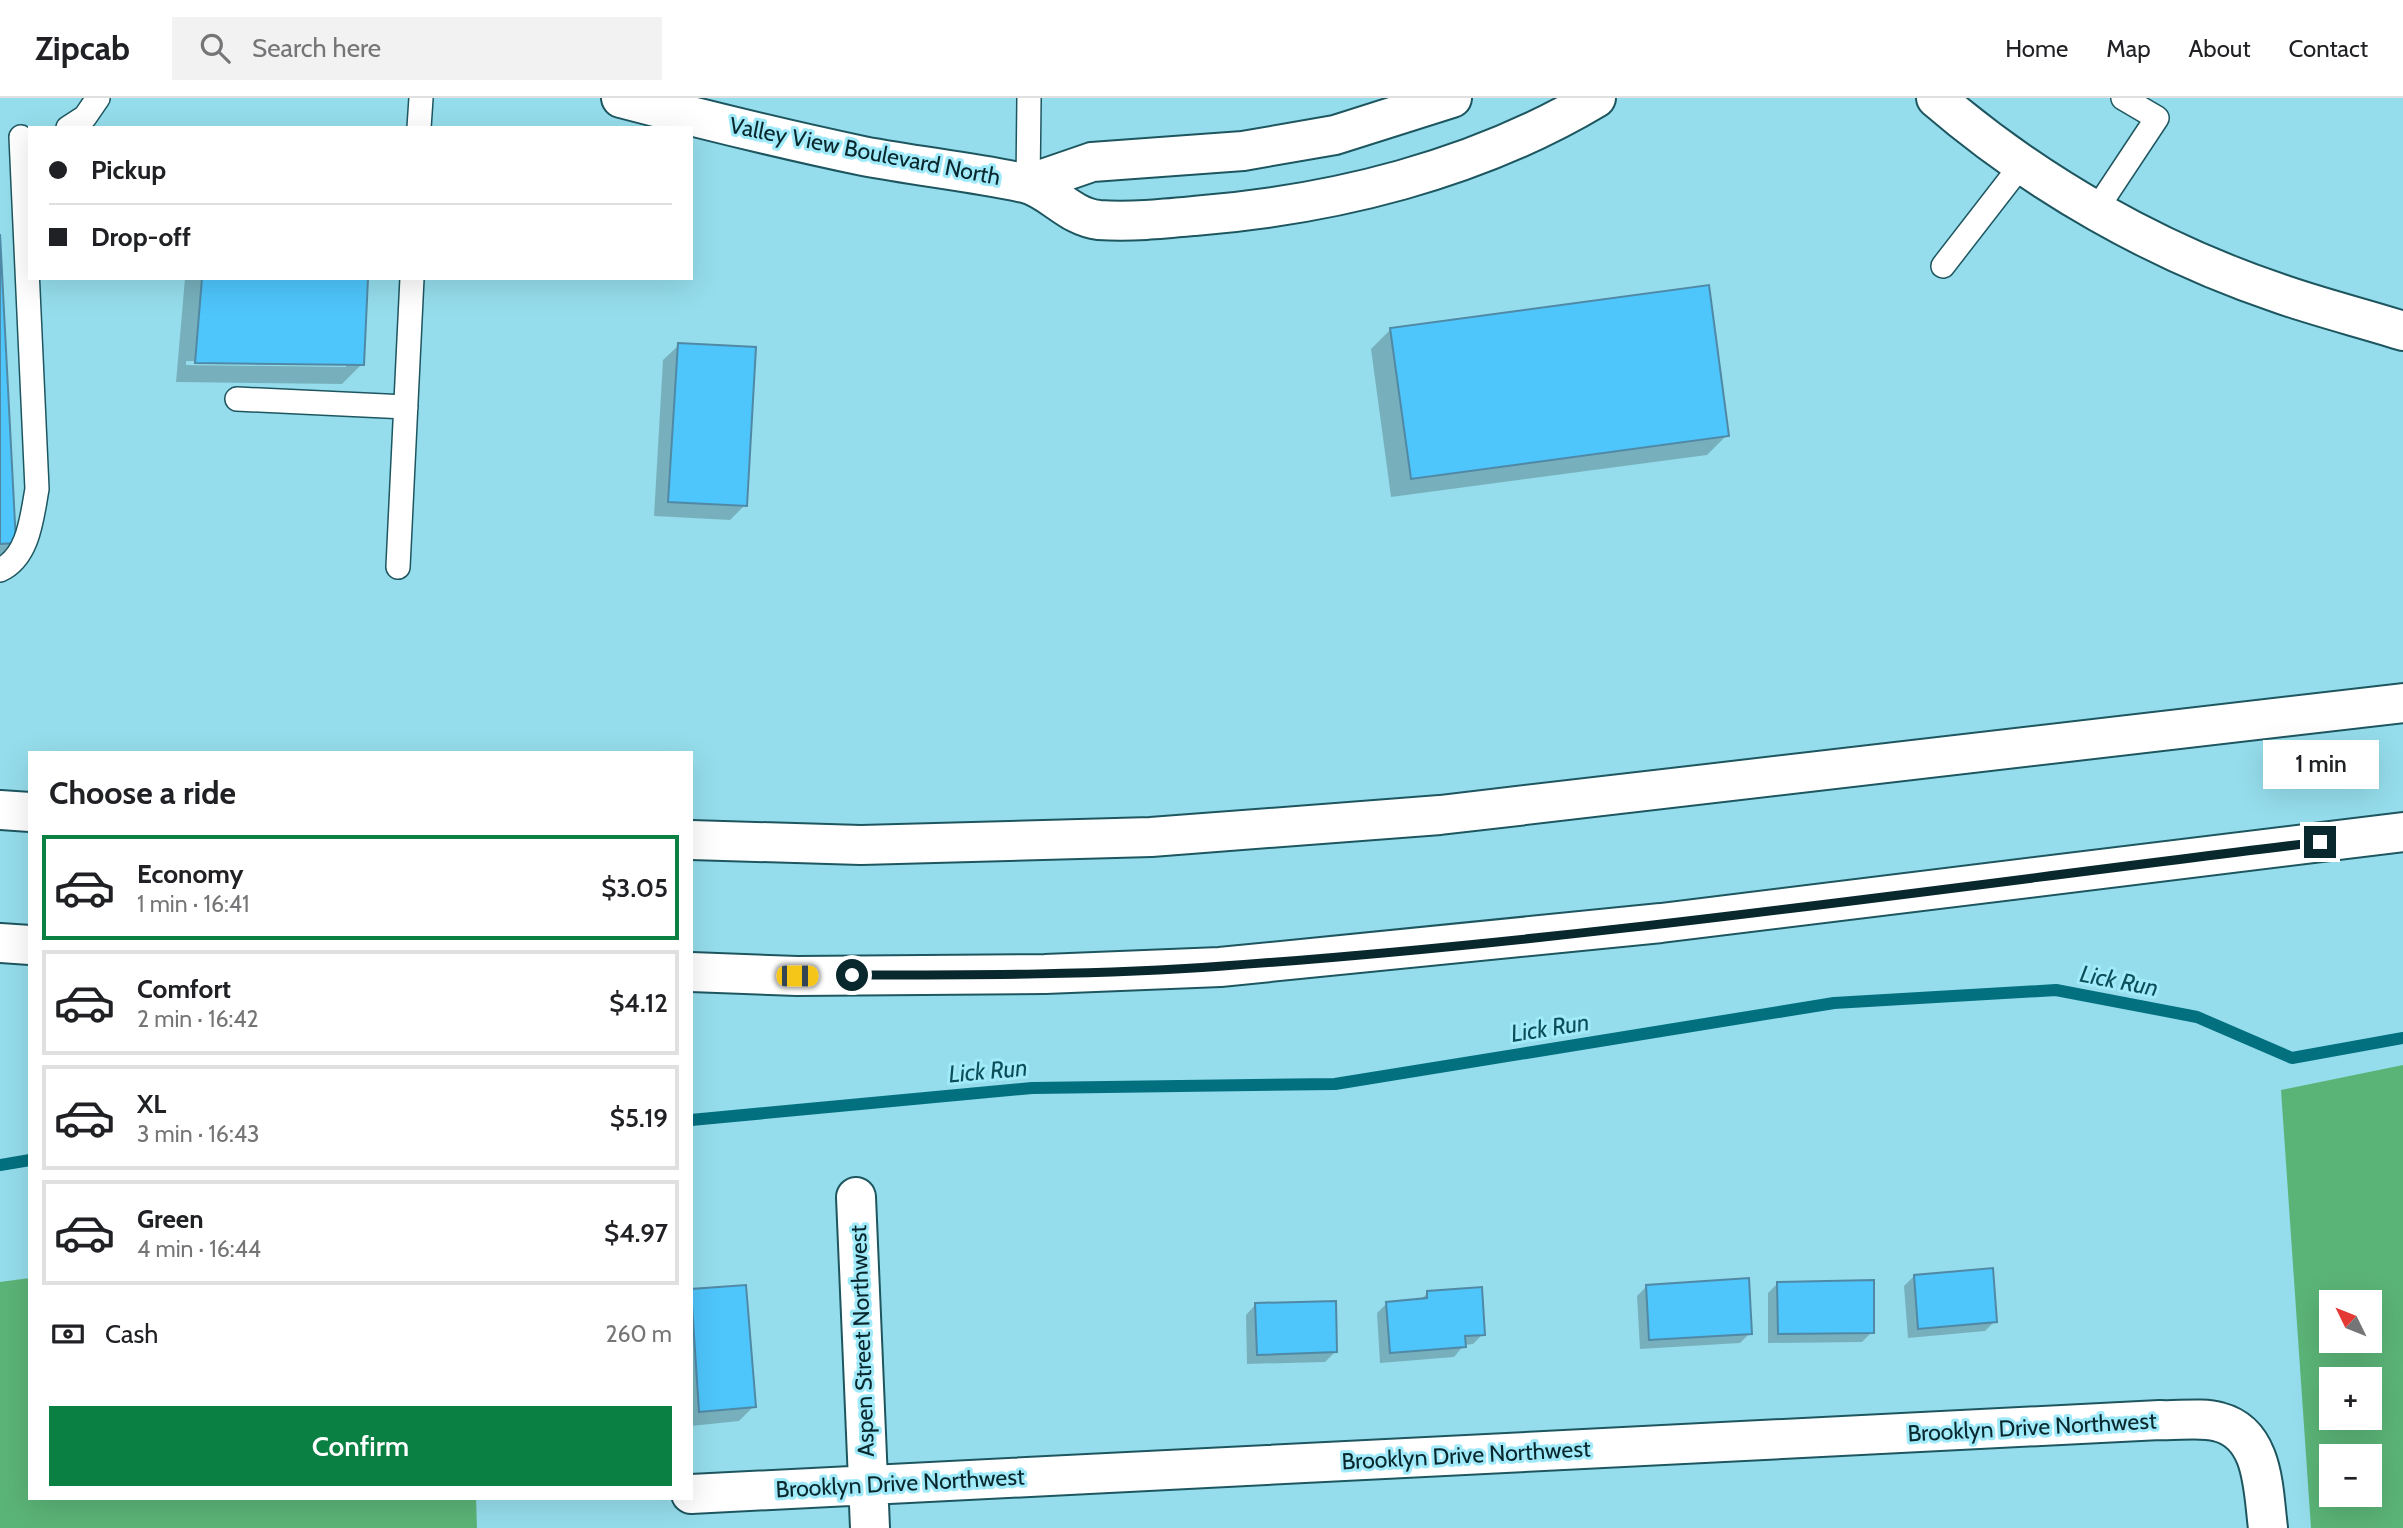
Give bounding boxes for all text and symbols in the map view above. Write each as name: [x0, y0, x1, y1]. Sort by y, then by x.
search box: [172, 17, 662, 80]
text: Zipcab: [35, 28, 130, 68]
icon: search: [196, 29, 234, 67]
text: Search here: [252, 32, 381, 64]
text: Home: [2005, 34, 2068, 63]
text: Map: [2106, 34, 2151, 63]
text: About: [2189, 34, 2251, 63]
text: Contact: [2289, 34, 2368, 63]
street label: Valley View Boulevard North: [727, 111, 1003, 191]
text: Pickup: [91, 154, 166, 186]
text: Drop-off: [91, 221, 191, 253]
callout: 1 min: [2262, 740, 2378, 790]
text: 1 min: [2295, 750, 2347, 778]
text: Choose a ride: [49, 773, 236, 812]
route end: [2304, 826, 2336, 858]
icon: car: [53, 856, 116, 919]
text: Economy: [137, 858, 243, 890]
text: $3.05: [601, 872, 668, 904]
text: 1 min · 16:41: [137, 890, 250, 918]
route start: [836, 959, 868, 991]
water label: Lick Run: [2078, 959, 2161, 1002]
car: [777, 966, 819, 987]
icon: car: [53, 971, 116, 1034]
text: Comfort: [137, 973, 231, 1005]
text: $4.12: [609, 987, 668, 1019]
text: 2 min · 16:42: [137, 1005, 259, 1033]
water label: Lick Run: [1509, 1007, 1591, 1048]
water label: Lick Run: [947, 1053, 1029, 1088]
icon: car: [53, 1086, 116, 1149]
text: XL: [137, 1088, 166, 1120]
text: $5.19: [610, 1102, 668, 1134]
text: 3 min · 16:43: [137, 1120, 259, 1148]
icon: car: [53, 1201, 116, 1264]
text: Green: [137, 1203, 204, 1235]
text: $4.97: [604, 1217, 668, 1249]
street label: Aspen Street Northwest: [844, 1224, 880, 1457]
text: 4 min · 16:44: [137, 1235, 261, 1263]
north arrow: [2319, 1290, 2382, 1353]
map controls: [2319, 1290, 2382, 1507]
icon: cash: [49, 1315, 87, 1353]
text: Cash: [105, 1318, 158, 1350]
text: 260 m: [605, 1320, 672, 1348]
button: +: [2319, 1367, 2382, 1430]
button: Confirm: [49, 1406, 672, 1486]
street label: Brooklyn Drive Northwest: [1907, 1406, 2157, 1448]
street label: Brooklyn Drive Northwest: [1341, 1434, 1591, 1476]
button: −: [2319, 1444, 2382, 1507]
street label: Brooklyn Drive Northwest: [775, 1462, 1025, 1504]

